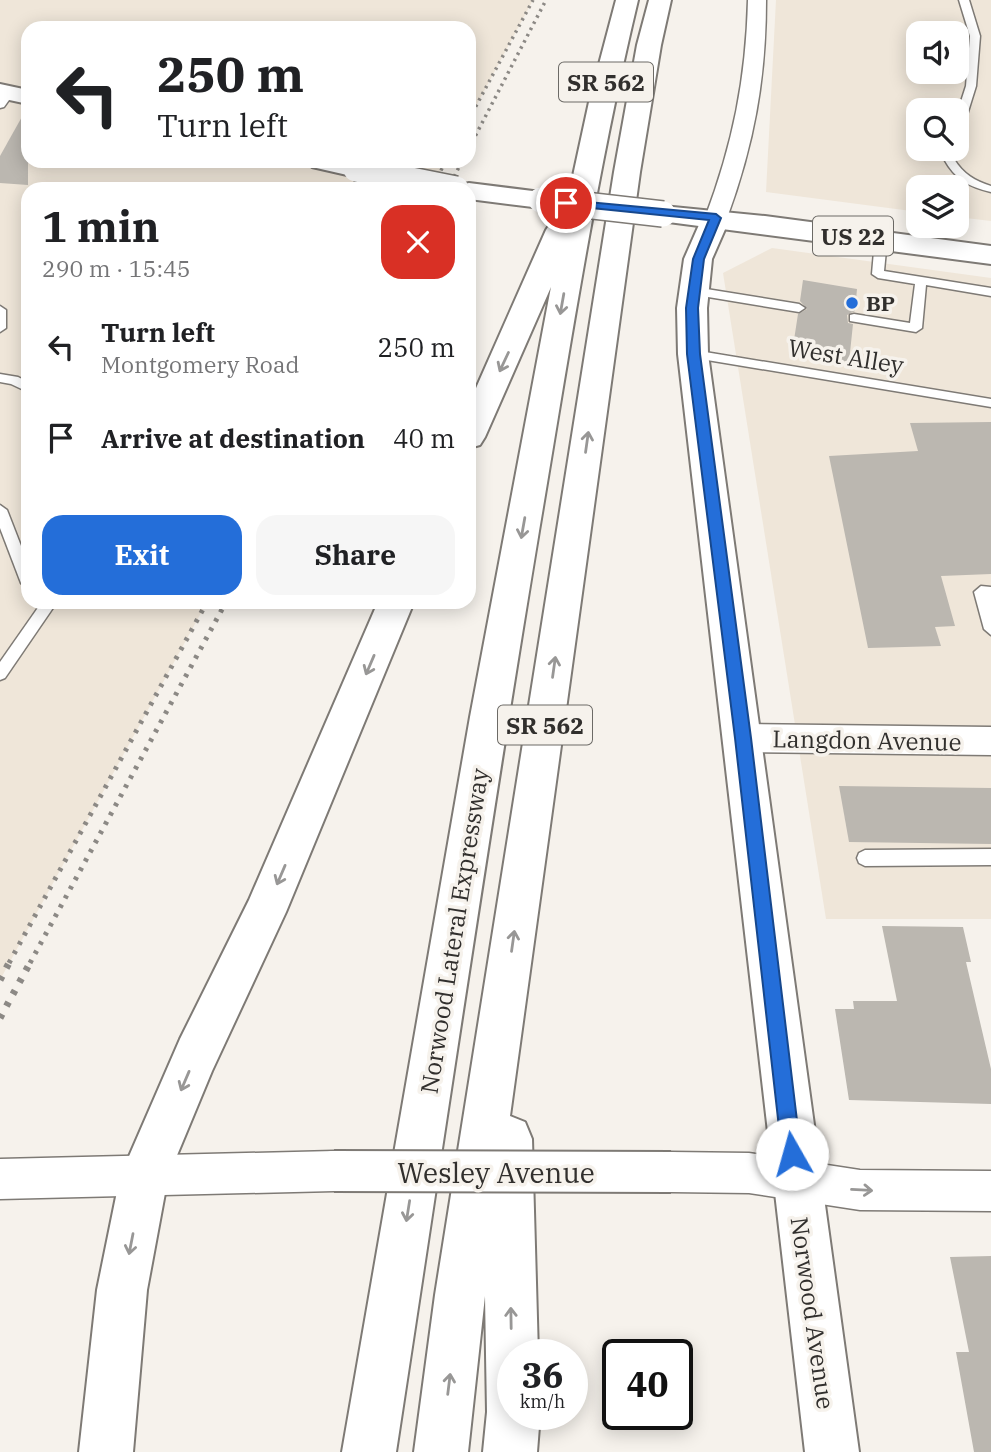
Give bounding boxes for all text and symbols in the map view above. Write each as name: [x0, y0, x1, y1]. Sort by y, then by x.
map controls: [906, 21, 969, 238]
button: sound: [906, 21, 969, 84]
text: 250 m: [157, 42, 304, 105]
icon: left: [42, 49, 133, 140]
road number: SR 562: [559, 62, 653, 102]
button: search: [906, 98, 969, 161]
text: Turn left: [157, 104, 288, 146]
pin: [536, 173, 596, 233]
button: layers: [906, 175, 969, 238]
icon: arrive: [547, 184, 585, 222]
text: 1 min: [42, 199, 160, 254]
button: close: [381, 205, 455, 279]
road number: US 22: [813, 216, 893, 256]
text: 290 m · 15:45: [42, 253, 191, 283]
place label: BP: [866, 289, 895, 317]
one-way arrow: [555, 292, 568, 315]
marker: BP: [844, 295, 860, 311]
text: Turn left: [101, 315, 215, 349]
icon: left: [42, 328, 80, 366]
text: 250 m: [377, 330, 455, 364]
street label: West Alley: [786, 331, 906, 381]
text: Montgomery Road: [101, 349, 300, 379]
one-way arrow: [497, 351, 510, 372]
icon: arrive: [42, 419, 80, 457]
text: Arrive at destination: [101, 421, 365, 455]
text: 40 m: [393, 421, 455, 455]
one-way arrow: [581, 431, 594, 454]
button: Exit: [42, 515, 242, 595]
button: Share: [256, 515, 455, 595]
one-way arrow: [516, 516, 529, 539]
one-way arrow: [362, 654, 375, 675]
one-way arrow: [548, 656, 561, 679]
road number: SR 562: [498, 706, 592, 744]
street label: Langdon Avenue: [772, 722, 962, 758]
street label: Norwood Lateral Expressway: [412, 766, 496, 1096]
one-way arrow: [274, 863, 287, 885]
one-way arrow: [507, 930, 520, 953]
one-way arrow: [178, 1070, 191, 1091]
position arrow: [755, 1117, 829, 1191]
street label: Wesley Avenue: [397, 1154, 595, 1191]
one-way arrow: [851, 1184, 873, 1197]
one-way arrow: [401, 1199, 414, 1222]
street label: Norwood Avenue: [784, 1215, 842, 1411]
one-way arrow: [124, 1232, 137, 1255]
one-way arrow: [504, 1306, 518, 1329]
speed limit sign: 40: [602, 1339, 693, 1430]
text: 36: [521, 1352, 564, 1398]
one-way arrow: [443, 1373, 456, 1396]
text: km/h: [520, 1390, 565, 1413]

